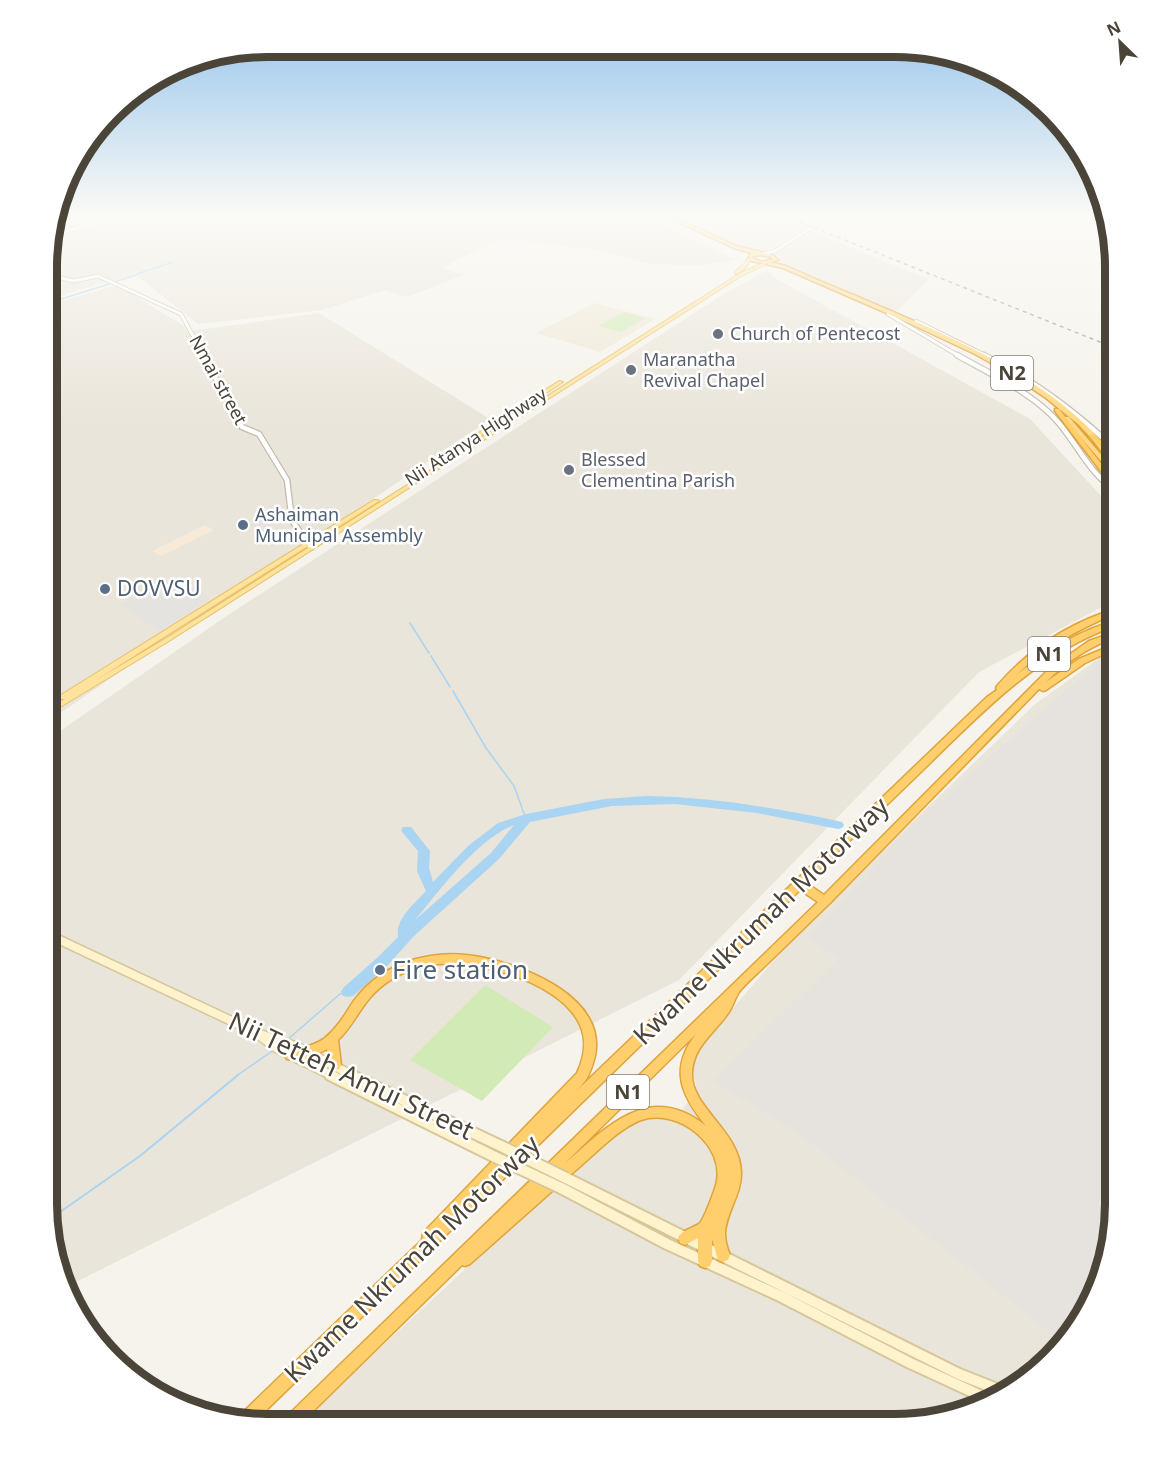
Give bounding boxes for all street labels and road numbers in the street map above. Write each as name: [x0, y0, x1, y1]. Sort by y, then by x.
street label: Nmai street: [184, 330, 254, 429]
road number: N2: [991, 356, 1033, 390]
street label: Nii Atanya Highway: [400, 381, 552, 491]
road number: N1: [1028, 637, 1070, 671]
street label: Kwame Nkrumah Motorway: [625, 788, 897, 1052]
street label: Nii Tetteh Amui Street: [223, 1002, 480, 1148]
road number: N1: [607, 1075, 649, 1109]
street label: Kwame Nkrumah Motorway: [276, 1126, 548, 1390]

